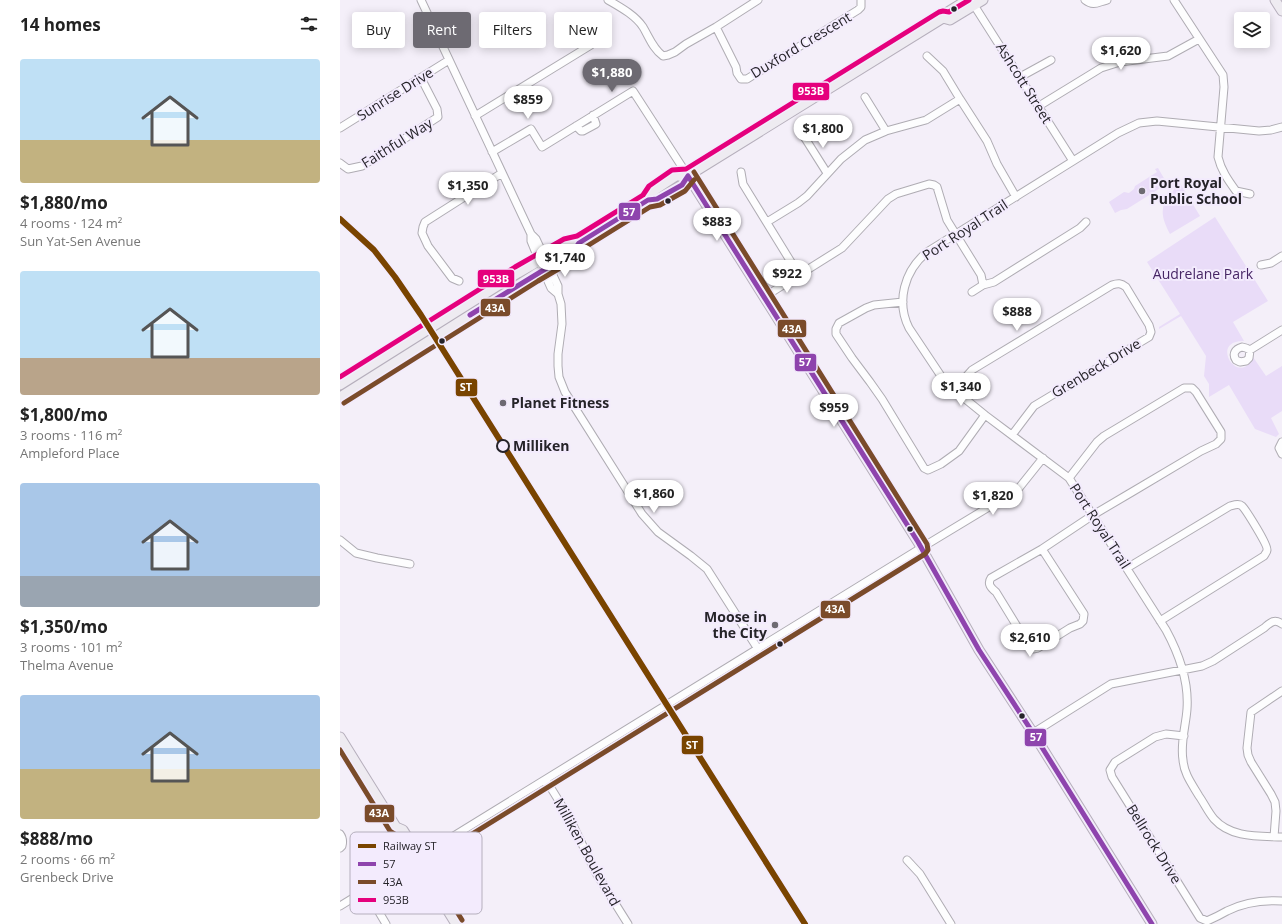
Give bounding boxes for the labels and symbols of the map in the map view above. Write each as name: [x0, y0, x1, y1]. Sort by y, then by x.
unlabelled marker: [949, 4, 959, 14]
street label: Duxford Crescent: [747, 7, 855, 82]
pin: $1,620: [1088, 37, 1154, 71]
street label: Ashcott Street: [992, 39, 1057, 127]
pin: $1,880: [579, 59, 645, 93]
street label: Sunrise Drive: [353, 63, 437, 125]
line badge: 953B: [792, 82, 830, 101]
text: 953B: [798, 83, 824, 98]
pin: $859: [504, 86, 552, 120]
street label: Faithful Way: [358, 113, 437, 172]
pin: $1,800: [790, 115, 856, 149]
pin: $1,350: [435, 172, 501, 206]
place label: Port Royal Public School: [1150, 173, 1242, 208]
marker: Port Royal Public School: [1137, 186, 1147, 196]
street label: Port Royal Trail: [918, 195, 1011, 264]
unlabelled marker: [663, 196, 673, 206]
line badge: 57: [618, 202, 641, 221]
text: 57: [623, 204, 635, 219]
pin: $883: [693, 208, 741, 242]
pin: $1,740: [532, 244, 598, 278]
pin: $922: [763, 260, 811, 294]
park label: Audrelane Park: [1153, 264, 1254, 283]
line badge: 953B: [477, 269, 515, 288]
text: 953B: [483, 271, 509, 286]
line badge: 43A: [480, 298, 511, 317]
pin: $888: [993, 298, 1041, 332]
text: 43A: [485, 300, 505, 315]
line badge: 43A: [777, 319, 807, 338]
text: 43A: [782, 321, 802, 336]
street label: Grenbeck Drive: [1048, 333, 1144, 402]
unlabelled marker: [437, 336, 447, 346]
line badge: 57: [794, 353, 817, 372]
text: 57: [799, 354, 811, 369]
pin: $1,340: [928, 373, 994, 407]
line badge: ST: [455, 378, 478, 397]
text: ST: [460, 379, 473, 394]
place label: Planet Fitness: [511, 393, 609, 412]
pin: $959: [810, 394, 858, 428]
marker: Planet Fitness: [498, 398, 508, 408]
place label: Milliken: [513, 436, 569, 455]
marker: Milliken: [496, 439, 510, 453]
street label: Port Royal Trail: [1066, 479, 1135, 572]
pin: $1,860: [621, 480, 687, 514]
pin: $1,820: [960, 482, 1026, 516]
unlabelled marker: [905, 524, 915, 534]
line badge: 43A: [820, 600, 851, 619]
text: 43A: [825, 601, 845, 616]
place label: Moose in the City: [704, 607, 767, 642]
marker: Moose in the City: [770, 620, 780, 630]
pin: $2,610: [997, 624, 1063, 658]
unlabelled marker: [775, 639, 785, 649]
unlabelled marker: [1017, 711, 1027, 721]
line badge: 57: [1024, 728, 1047, 747]
text: 57: [1030, 729, 1042, 744]
line badge: ST: [681, 735, 704, 755]
text: ST: [686, 737, 699, 752]
street label: Milliken Boulevard: [550, 794, 625, 909]
street label: Bellrock Drive: [1122, 800, 1186, 887]
line badge: 43A: [364, 804, 395, 823]
text: 43A: [369, 805, 389, 820]
legend: [350, 832, 482, 914]
text: Railway ST: [383, 838, 437, 853]
text: 57: [383, 856, 396, 871]
text: 43A: [383, 874, 403, 889]
text: 953B: [383, 892, 409, 907]

